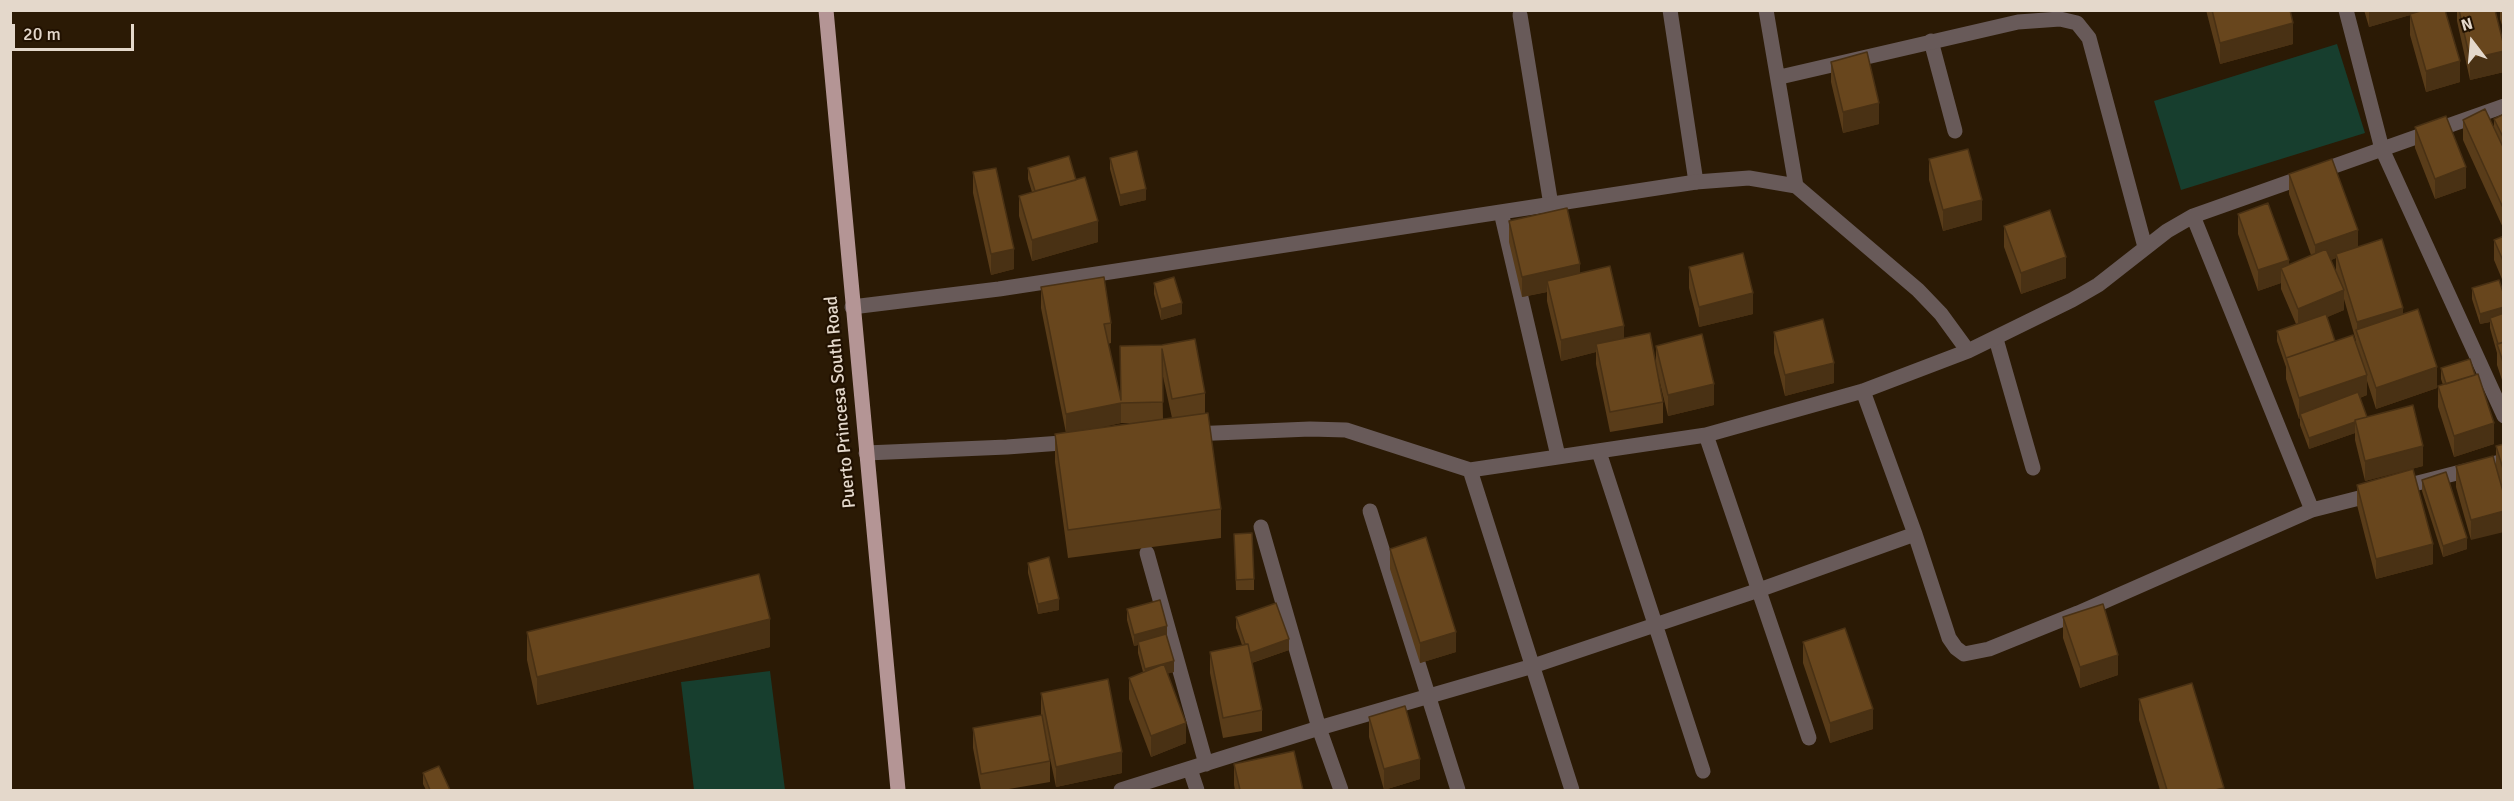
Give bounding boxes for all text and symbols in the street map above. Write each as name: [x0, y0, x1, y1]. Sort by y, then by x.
scale bar: [15, 12, 136, 50]
north arrow: [2442, 12, 2502, 72]
text: N: [2459, 14, 2475, 36]
text: 20 m: [23, 23, 61, 45]
street label: Puerto Princesa South Road: [821, 295, 861, 509]

